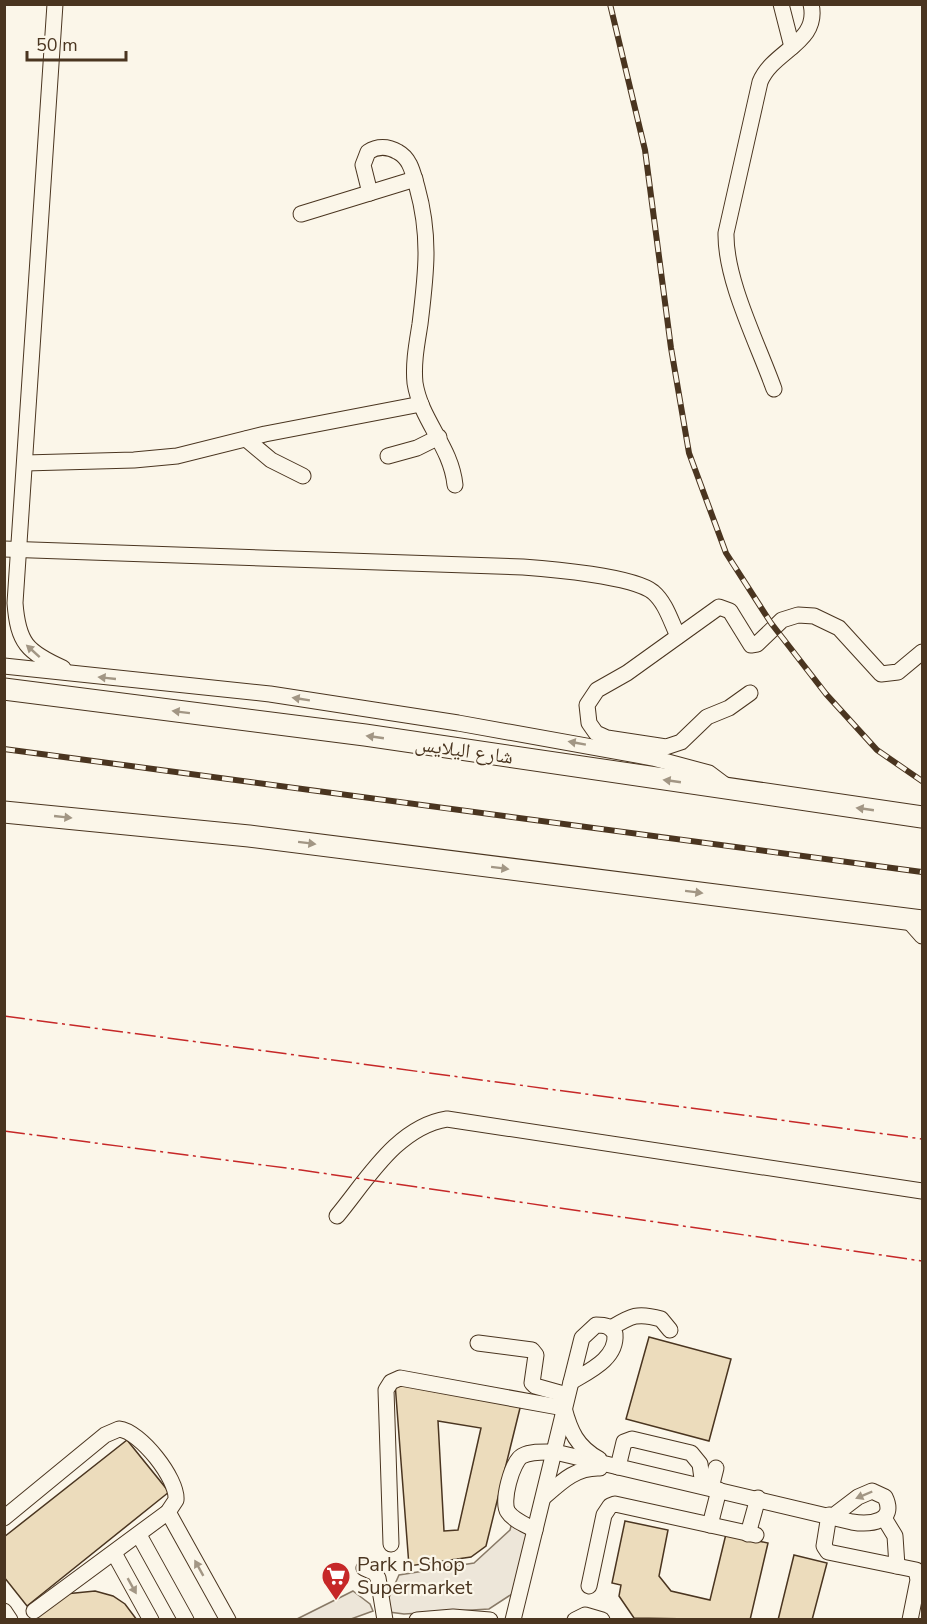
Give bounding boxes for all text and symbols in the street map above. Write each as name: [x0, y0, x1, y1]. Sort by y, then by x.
scale bar: [27, 24, 126, 62]
text: 50 m: [36, 33, 78, 57]
one-way arrow: [26, 645, 41, 658]
one-way arrow: [98, 673, 117, 683]
one-way arrow: [292, 694, 311, 703]
one-way arrow: [172, 707, 191, 716]
street label: شارع اليلايس: [413, 730, 515, 771]
one-way arrow: [365, 732, 384, 741]
one-way arrow: [567, 738, 586, 747]
one-way arrow: [662, 777, 681, 786]
one-way arrow: [855, 804, 874, 813]
one-way arrow: [53, 812, 72, 822]
one-way arrow: [297, 839, 316, 848]
one-way arrow: [491, 863, 510, 873]
one-way arrow: [684, 888, 703, 897]
one-way arrow: [855, 1490, 873, 1500]
place label: Park n Shop Supermarket: [357, 1551, 473, 1601]
one-way arrow: [194, 1559, 204, 1576]
supermarket icon: Park n Shop Supermarket: [320, 1560, 352, 1602]
one-way arrow: [127, 1578, 137, 1595]

